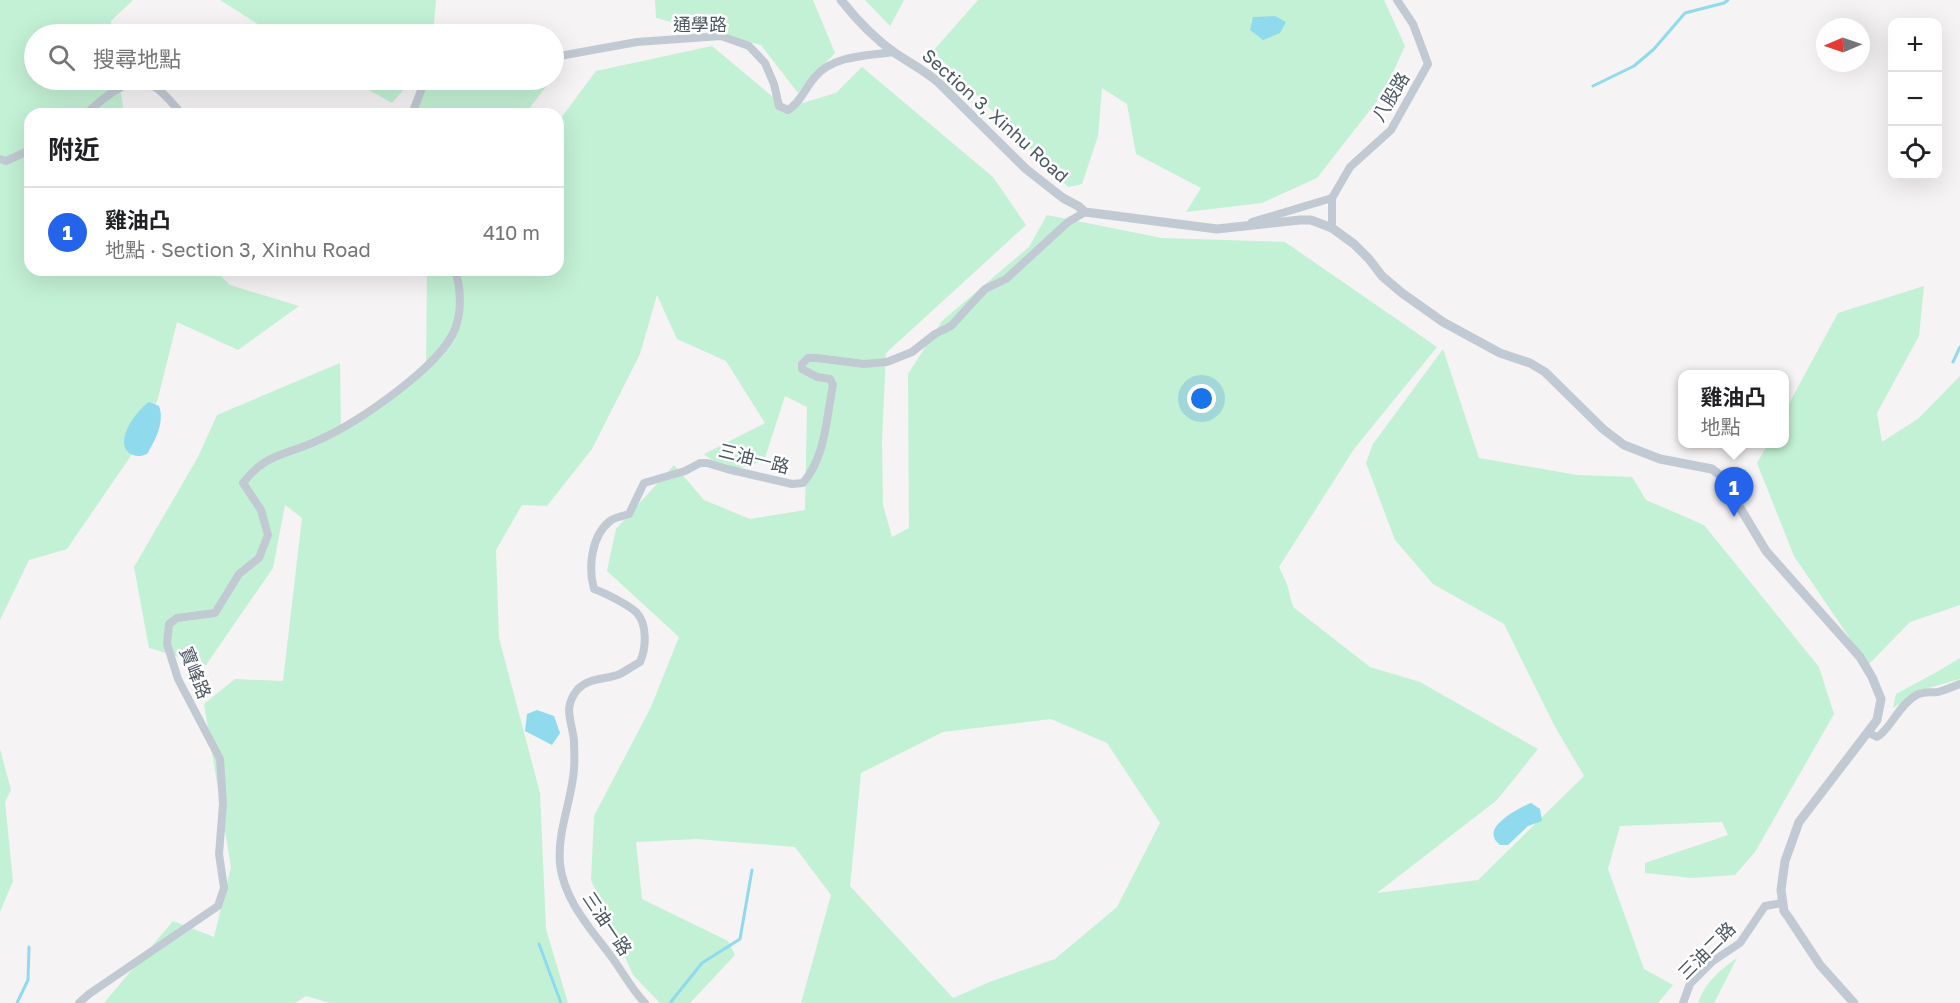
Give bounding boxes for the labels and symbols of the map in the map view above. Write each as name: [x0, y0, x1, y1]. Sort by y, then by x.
street label: 通學路: [673, 13, 727, 35]
north arrow: [1816, 18, 1870, 72]
street label: Section 3, Xinhu Road: [918, 44, 1073, 187]
street label: 八股路: [1367, 68, 1413, 125]
your location: [1187, 384, 1216, 413]
street label: 三油一路: [717, 439, 792, 477]
pin: 1: [1714, 468, 1754, 517]
street label: 寶峰路: [176, 643, 216, 702]
street label: 三油一路: [579, 887, 637, 959]
street label: 三油二路: [1673, 917, 1740, 984]

